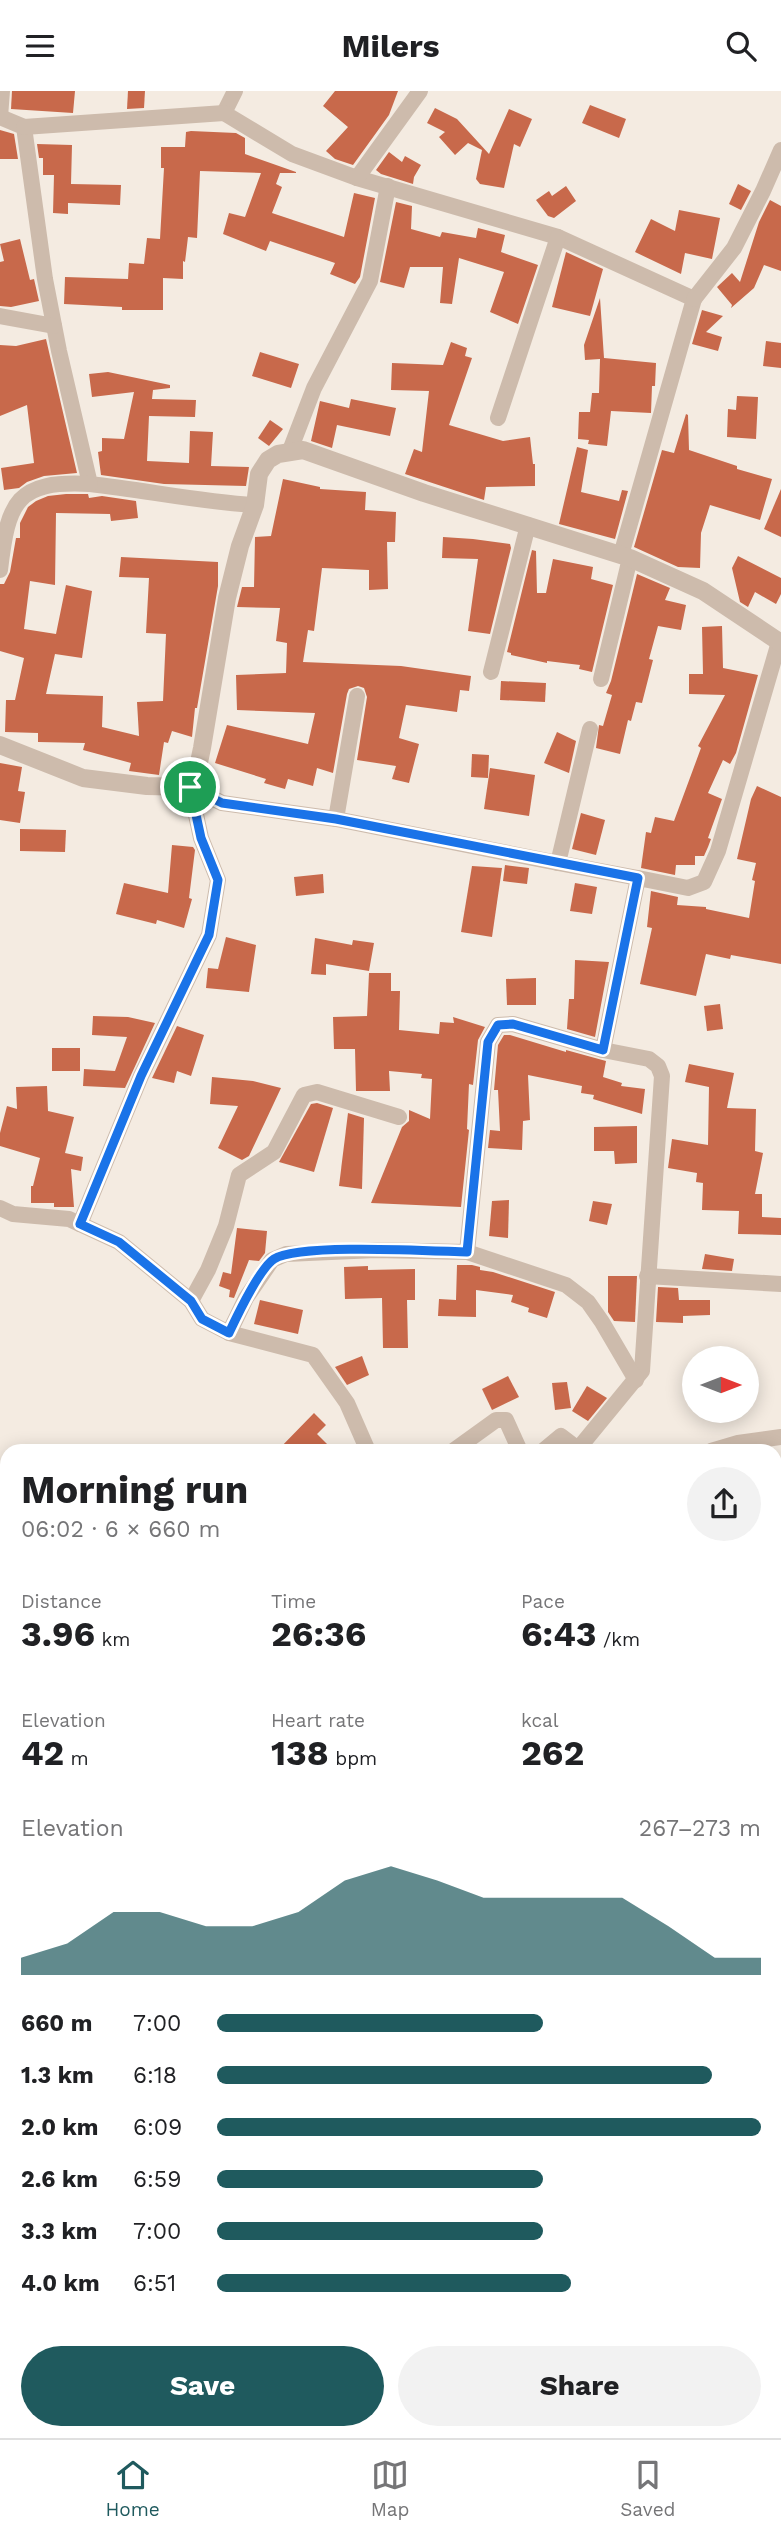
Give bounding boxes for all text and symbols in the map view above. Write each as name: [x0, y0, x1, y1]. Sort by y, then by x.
icon: menu: [21, 27, 59, 65]
text: Milers: [342, 27, 439, 65]
icon: search: [722, 27, 760, 65]
pin: [160, 757, 220, 817]
icon: arrive: [171, 768, 209, 806]
north arrow: [682, 1346, 760, 1423]
map controls: [682, 1346, 759, 1423]
button: share: [687, 1467, 761, 1541]
text: Morning run: [21, 1468, 248, 1512]
text: 06:02 · 6 × 660 m: [21, 1516, 220, 1543]
text: Distance: [21, 1590, 102, 1613]
text: Time: [271, 1590, 316, 1613]
text: Pace: [521, 1590, 565, 1613]
text: 3.96: [21, 1613, 95, 1655]
text: 26:36: [271, 1613, 366, 1655]
text: 6:43: [521, 1613, 597, 1655]
text: km: [95, 1628, 130, 1651]
text: /km: [597, 1628, 640, 1651]
text: Elevation: [21, 1709, 106, 1732]
text: Heart rate: [271, 1709, 365, 1732]
text: kcal: [521, 1709, 559, 1732]
text: 42: [21, 1732, 64, 1774]
text: 138: [271, 1732, 329, 1774]
text: 262: [521, 1732, 584, 1774]
text: m: [64, 1747, 89, 1770]
text: bpm: [329, 1747, 377, 1770]
text: Elevation: [21, 1815, 124, 1842]
text: 267–273 m: [639, 1815, 761, 1842]
text: 660 m: [21, 2010, 92, 2037]
text: 7:00: [133, 2010, 181, 2037]
text: 1.3 km: [21, 2062, 94, 2089]
text: 6:18: [133, 2062, 177, 2089]
text: 2.0 km: [21, 2114, 99, 2141]
text: 6:09: [133, 2114, 182, 2141]
text: 2.6 km: [21, 2166, 98, 2193]
text: 6:59: [133, 2166, 181, 2193]
text: 3.3 km: [21, 2218, 97, 2245]
text: 7:00: [133, 2218, 181, 2245]
text: 4.0 km: [21, 2270, 100, 2297]
text: 6:51: [133, 2270, 176, 2297]
button: Save: [21, 2346, 384, 2426]
button: Share: [398, 2346, 761, 2426]
tab: Home: [105, 2456, 160, 2521]
tab: Map: [371, 2456, 409, 2521]
tab: Saved: [620, 2456, 676, 2521]

